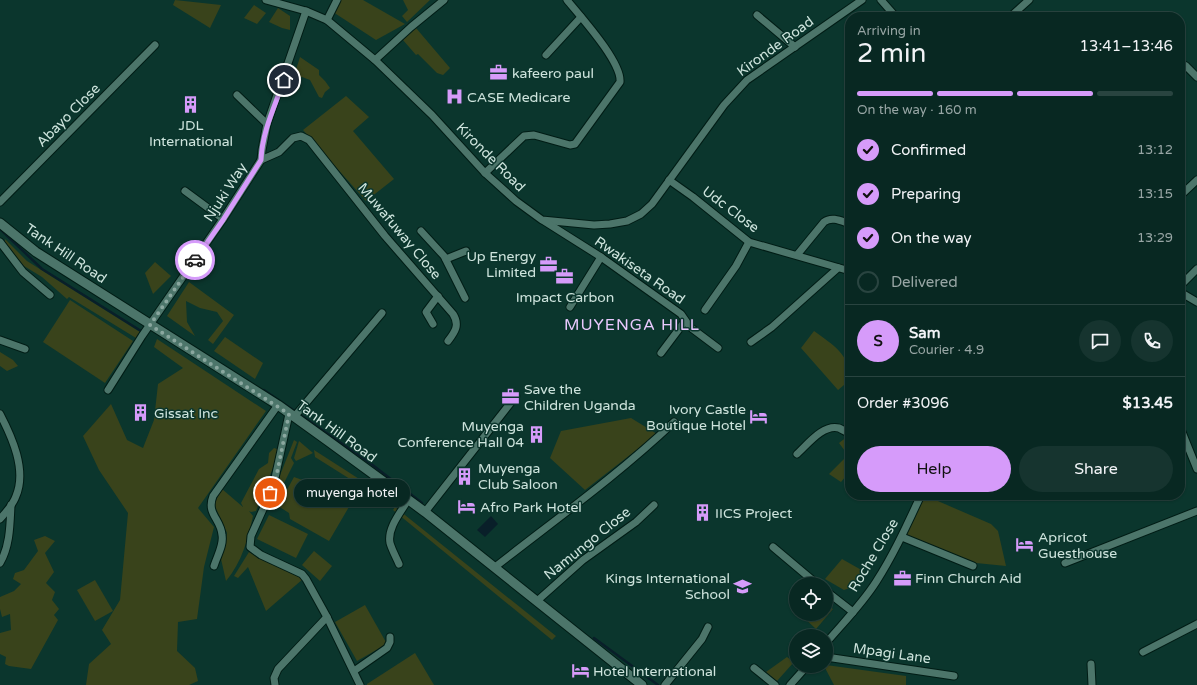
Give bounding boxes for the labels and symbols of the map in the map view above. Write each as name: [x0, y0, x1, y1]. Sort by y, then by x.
street label: Kironde Road: [734, 13, 817, 80]
pin: [267, 63, 301, 97]
office icon: kafeero paul: [489, 63, 509, 83]
place label: kafeero paul: [512, 65, 594, 82]
street label: Abayo Close: [33, 80, 104, 151]
hospital icon: CASE Medicare: [444, 87, 464, 107]
place label: CASE Medicare: [467, 89, 570, 106]
building icon: JDL International: [181, 95, 201, 115]
place label: JDL International: [149, 117, 233, 150]
street label: Kironde Road: [453, 119, 529, 195]
street label: Njuki Way: [200, 159, 251, 225]
street label: Muwafuway Close: [354, 180, 445, 283]
street label: Udc Close: [699, 183, 762, 236]
street label: Tank Hill Road: [22, 220, 110, 287]
street label: Rwakiseta Road: [591, 233, 688, 308]
courier: [175, 240, 215, 280]
place label: Up Energy Limited: [466, 248, 536, 281]
office icon: Up Energy Limited: [539, 254, 559, 274]
office icon: Impact Carbon: [555, 267, 575, 287]
place label: Impact Carbon: [516, 289, 614, 306]
district label: MUYENGA HILL: [564, 315, 700, 335]
place label: Save the Children Uganda: [524, 381, 636, 414]
office icon: Save the Children Uganda: [501, 387, 521, 407]
street label: Tank Hill Road: [293, 397, 380, 466]
place label: Ivory Castle Boutique Hotel: [646, 401, 746, 434]
building icon: Gissat Inc: [131, 403, 151, 423]
place label: Gissat Inc: [154, 405, 218, 422]
hotel icon: Ivory Castle Boutique Hotel: [749, 407, 769, 427]
place label: Muyenga Conference Hall 04: [398, 418, 524, 451]
building icon: Muyenga Conference Hall 04: [527, 424, 547, 444]
place label: Muyenga Club Saloon: [478, 460, 558, 493]
building icon: Muyenga Club Saloon: [455, 466, 475, 486]
pin: [253, 476, 287, 510]
callout: muyenga hotel: [294, 479, 410, 507]
hotel icon: Afro Park Hotel: [457, 497, 477, 517]
place label: Afro Park Hotel: [480, 499, 582, 516]
street label: Namungo Close: [541, 503, 634, 583]
building icon: IICS Project: [692, 503, 712, 523]
place label: IICS Project: [715, 505, 793, 522]
street label: Roche Close: [845, 515, 902, 595]
place label: Apricot Guesthouse: [1038, 529, 1117, 562]
hotel icon: Apricot Guesthouse: [1015, 535, 1035, 555]
office icon: Finn Church Aid: [892, 568, 912, 588]
place label: Kings International School: [605, 570, 730, 603]
place label: Finn Church Aid: [915, 570, 1022, 587]
school or university icon: Kings International School: [733, 576, 753, 596]
street label: Mpagi Lane: [852, 640, 932, 667]
hotel icon: Hotel International: [570, 661, 590, 681]
place label: Hotel International: [593, 663, 716, 680]

